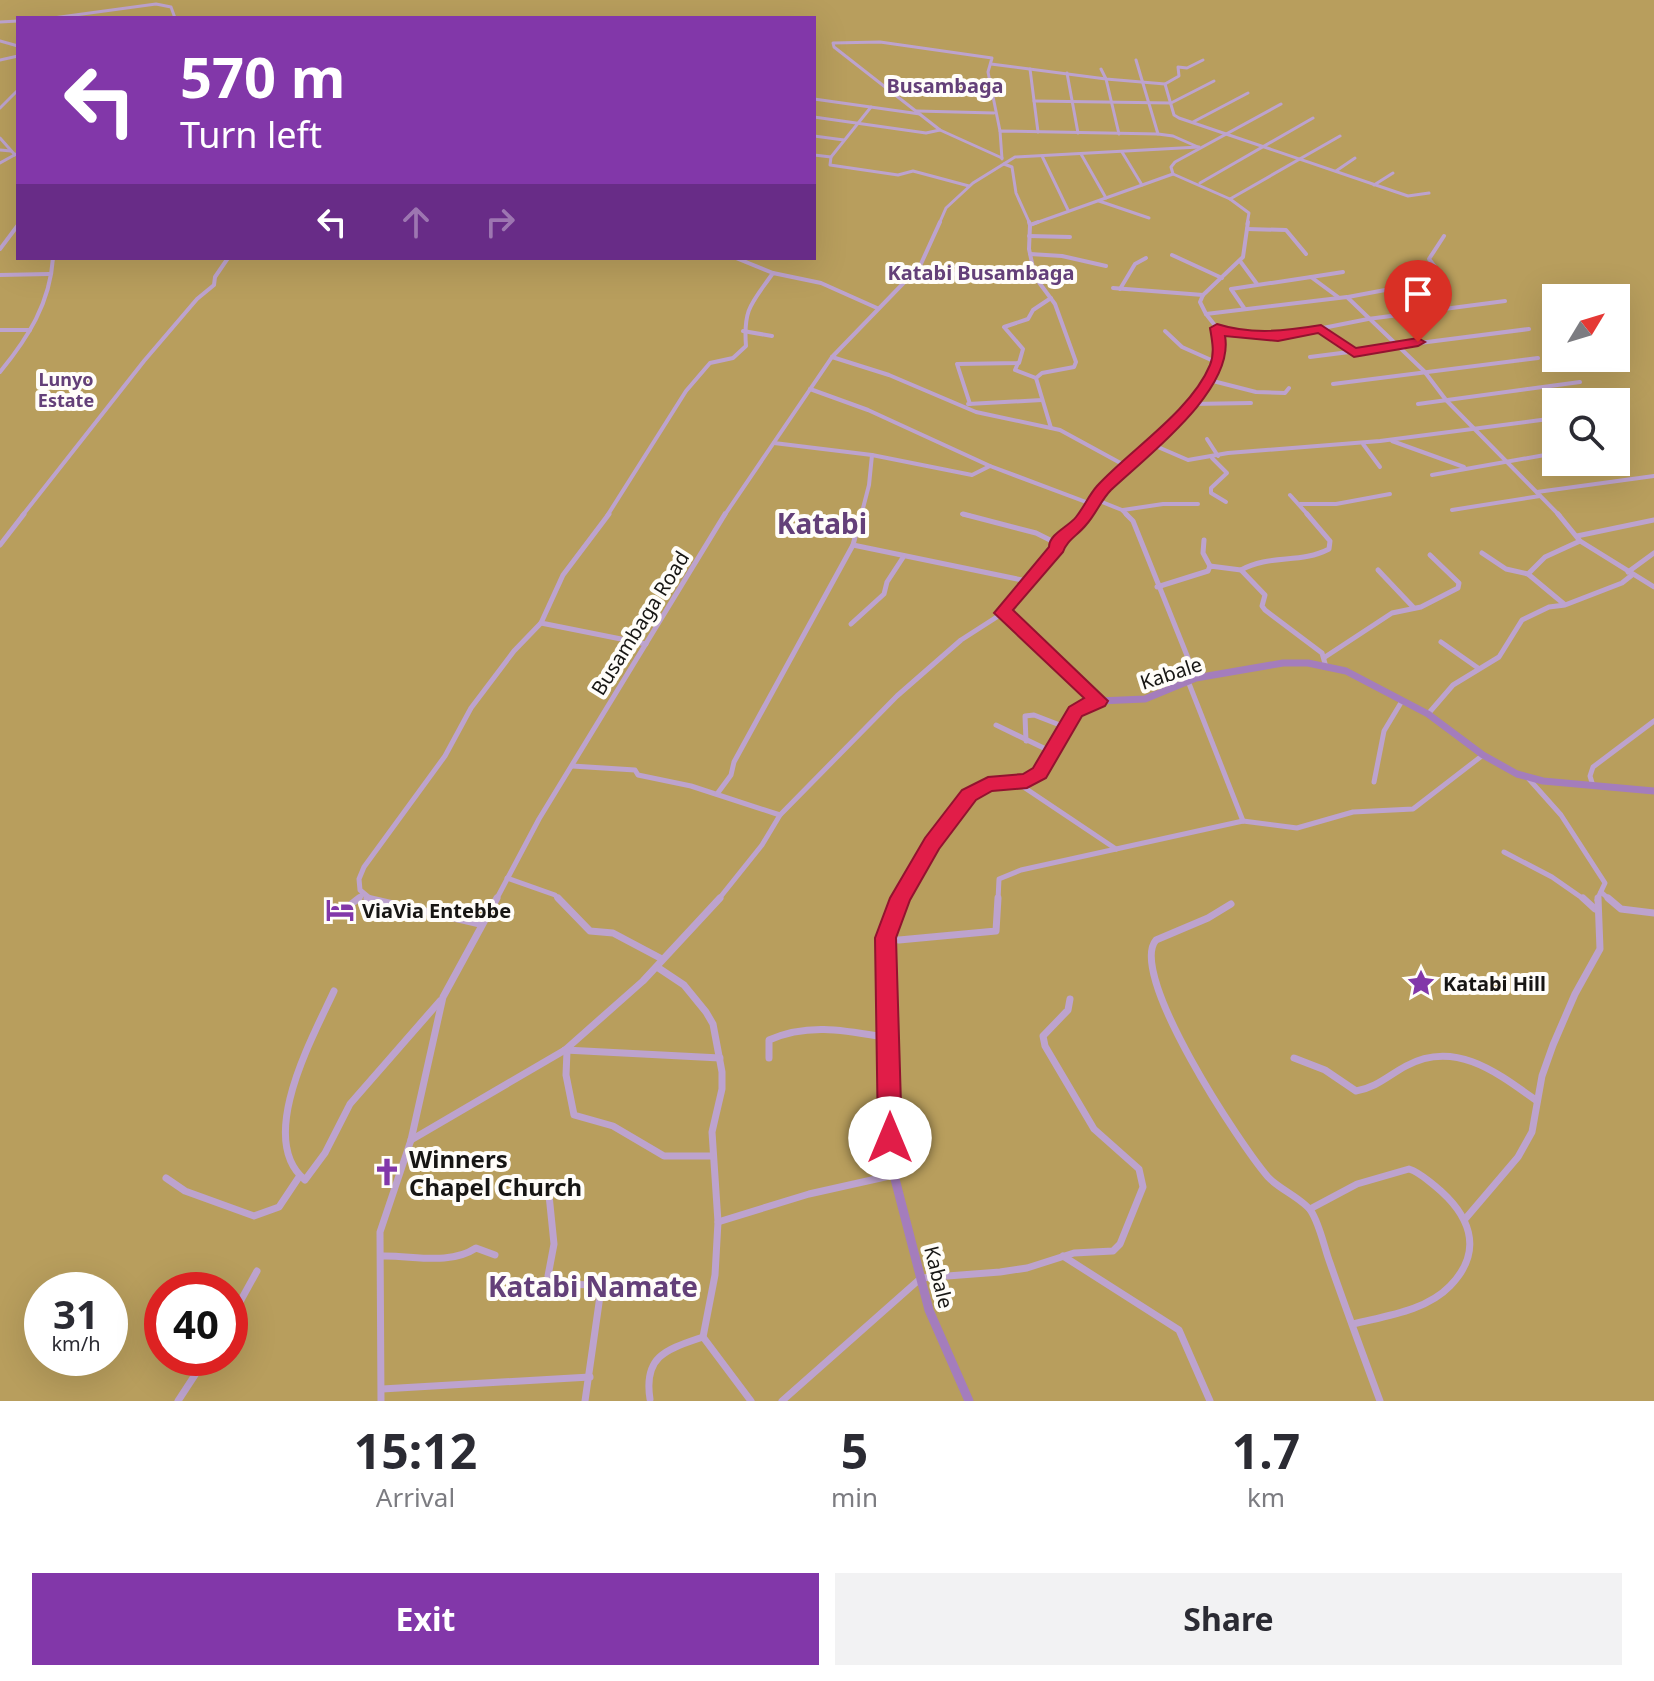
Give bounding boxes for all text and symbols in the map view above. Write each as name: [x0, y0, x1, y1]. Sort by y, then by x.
text: 570 m: [180, 38, 345, 114]
icon: left: [48, 48, 152, 152]
district label: Busambaga: [886, 72, 1004, 99]
text: Turn left: [180, 110, 322, 159]
icon: left: [310, 200, 354, 244]
icon: ahead: [394, 200, 438, 244]
icon: right: [478, 200, 522, 244]
district label: Katabi Busambaga: [888, 259, 1074, 286]
pin: [1384, 260, 1452, 342]
icon: arrive: [1396, 272, 1440, 316]
north arrow: [1542, 284, 1630, 372]
map controls: [1542, 284, 1630, 476]
district label: Lunyo Estate: [38, 367, 94, 412]
button: search: [1542, 388, 1630, 476]
district label: Katabi: [777, 504, 867, 542]
street label: Busambaga Road: [585, 546, 695, 700]
street label: Kabale: [1137, 650, 1205, 696]
hotel icon: ViaVia Entebbe: [325, 895, 355, 925]
place label: ViaVia Entebbe: [362, 897, 511, 924]
place icon: Katabi Hill: [1406, 968, 1436, 998]
place label: Katabi Hill: [1443, 970, 1546, 997]
position arrow: [848, 1096, 932, 1180]
place label: Winners Chapel Church: [409, 1142, 582, 1203]
church icon: Winners Chapel Church: [372, 1157, 402, 1187]
street label: Kabale: [918, 1243, 960, 1311]
district label: Katabi Namate: [488, 1267, 698, 1305]
speed limit sign: 40: [144, 1272, 248, 1376]
text: 31: [53, 1286, 99, 1341]
text: km/h: [51, 1330, 101, 1357]
text: 15:12: [354, 1418, 477, 1483]
text: 5: [841, 1418, 868, 1483]
text: 1.7: [1232, 1418, 1300, 1483]
text: Arrival: [376, 1479, 455, 1515]
text: min: [831, 1479, 878, 1515]
text: km: [1247, 1479, 1285, 1515]
button: Exit: [32, 1573, 819, 1665]
button: Share: [835, 1573, 1622, 1665]

